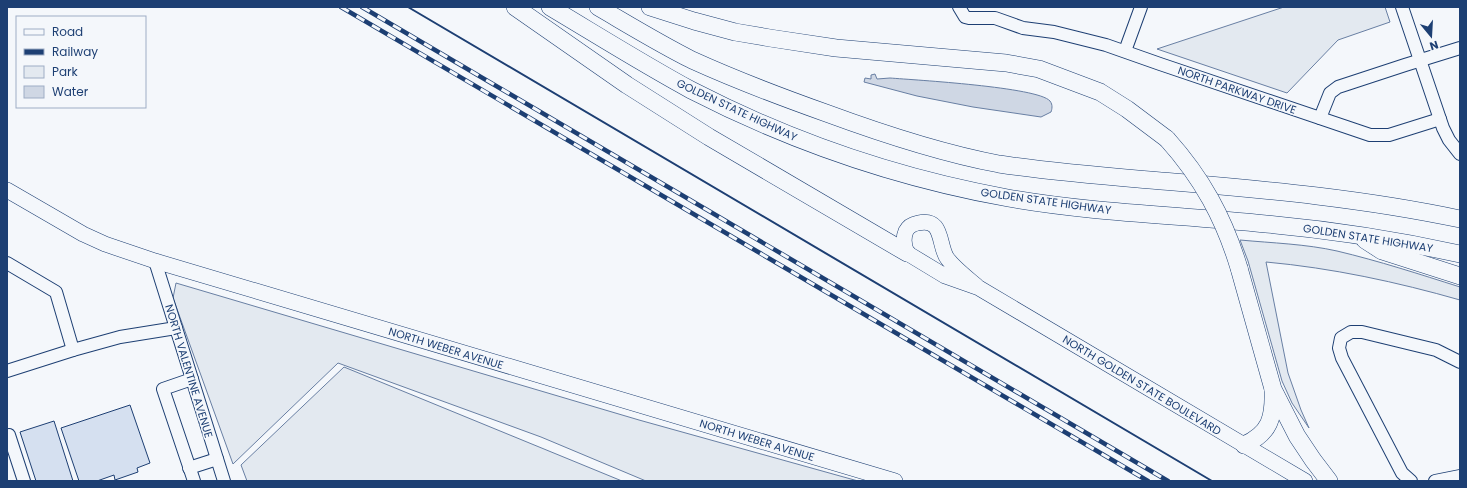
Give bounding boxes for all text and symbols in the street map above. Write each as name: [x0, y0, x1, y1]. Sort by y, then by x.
legend: [16, 16, 146, 108]
north arrow: [1411, 16, 1451, 56]
text: Road: [52, 23, 83, 40]
text: N: [1428, 37, 1441, 54]
text: Railway: [52, 43, 98, 60]
street label: NORTH PARKWAY DRIVE: [1176, 62, 1298, 118]
text: Park: [52, 63, 79, 80]
street label: GOLDEN STATE HIGHWAY: [674, 75, 800, 145]
text: Water: [52, 83, 89, 100]
street label: GOLDEN STATE HIGHWAY: [980, 184, 1113, 218]
street label: GOLDEN STATE HIGHWAY: [1302, 220, 1435, 256]
street label: NORTH VALENTINE AVENUE: [161, 302, 217, 440]
street label: NORTH WEBER AVENUE: [387, 323, 505, 373]
street label: NORTH GOLDEN STATE BOULEVARD: [1060, 331, 1225, 439]
street label: NORTH WEBER AVENUE: [698, 415, 816, 465]

